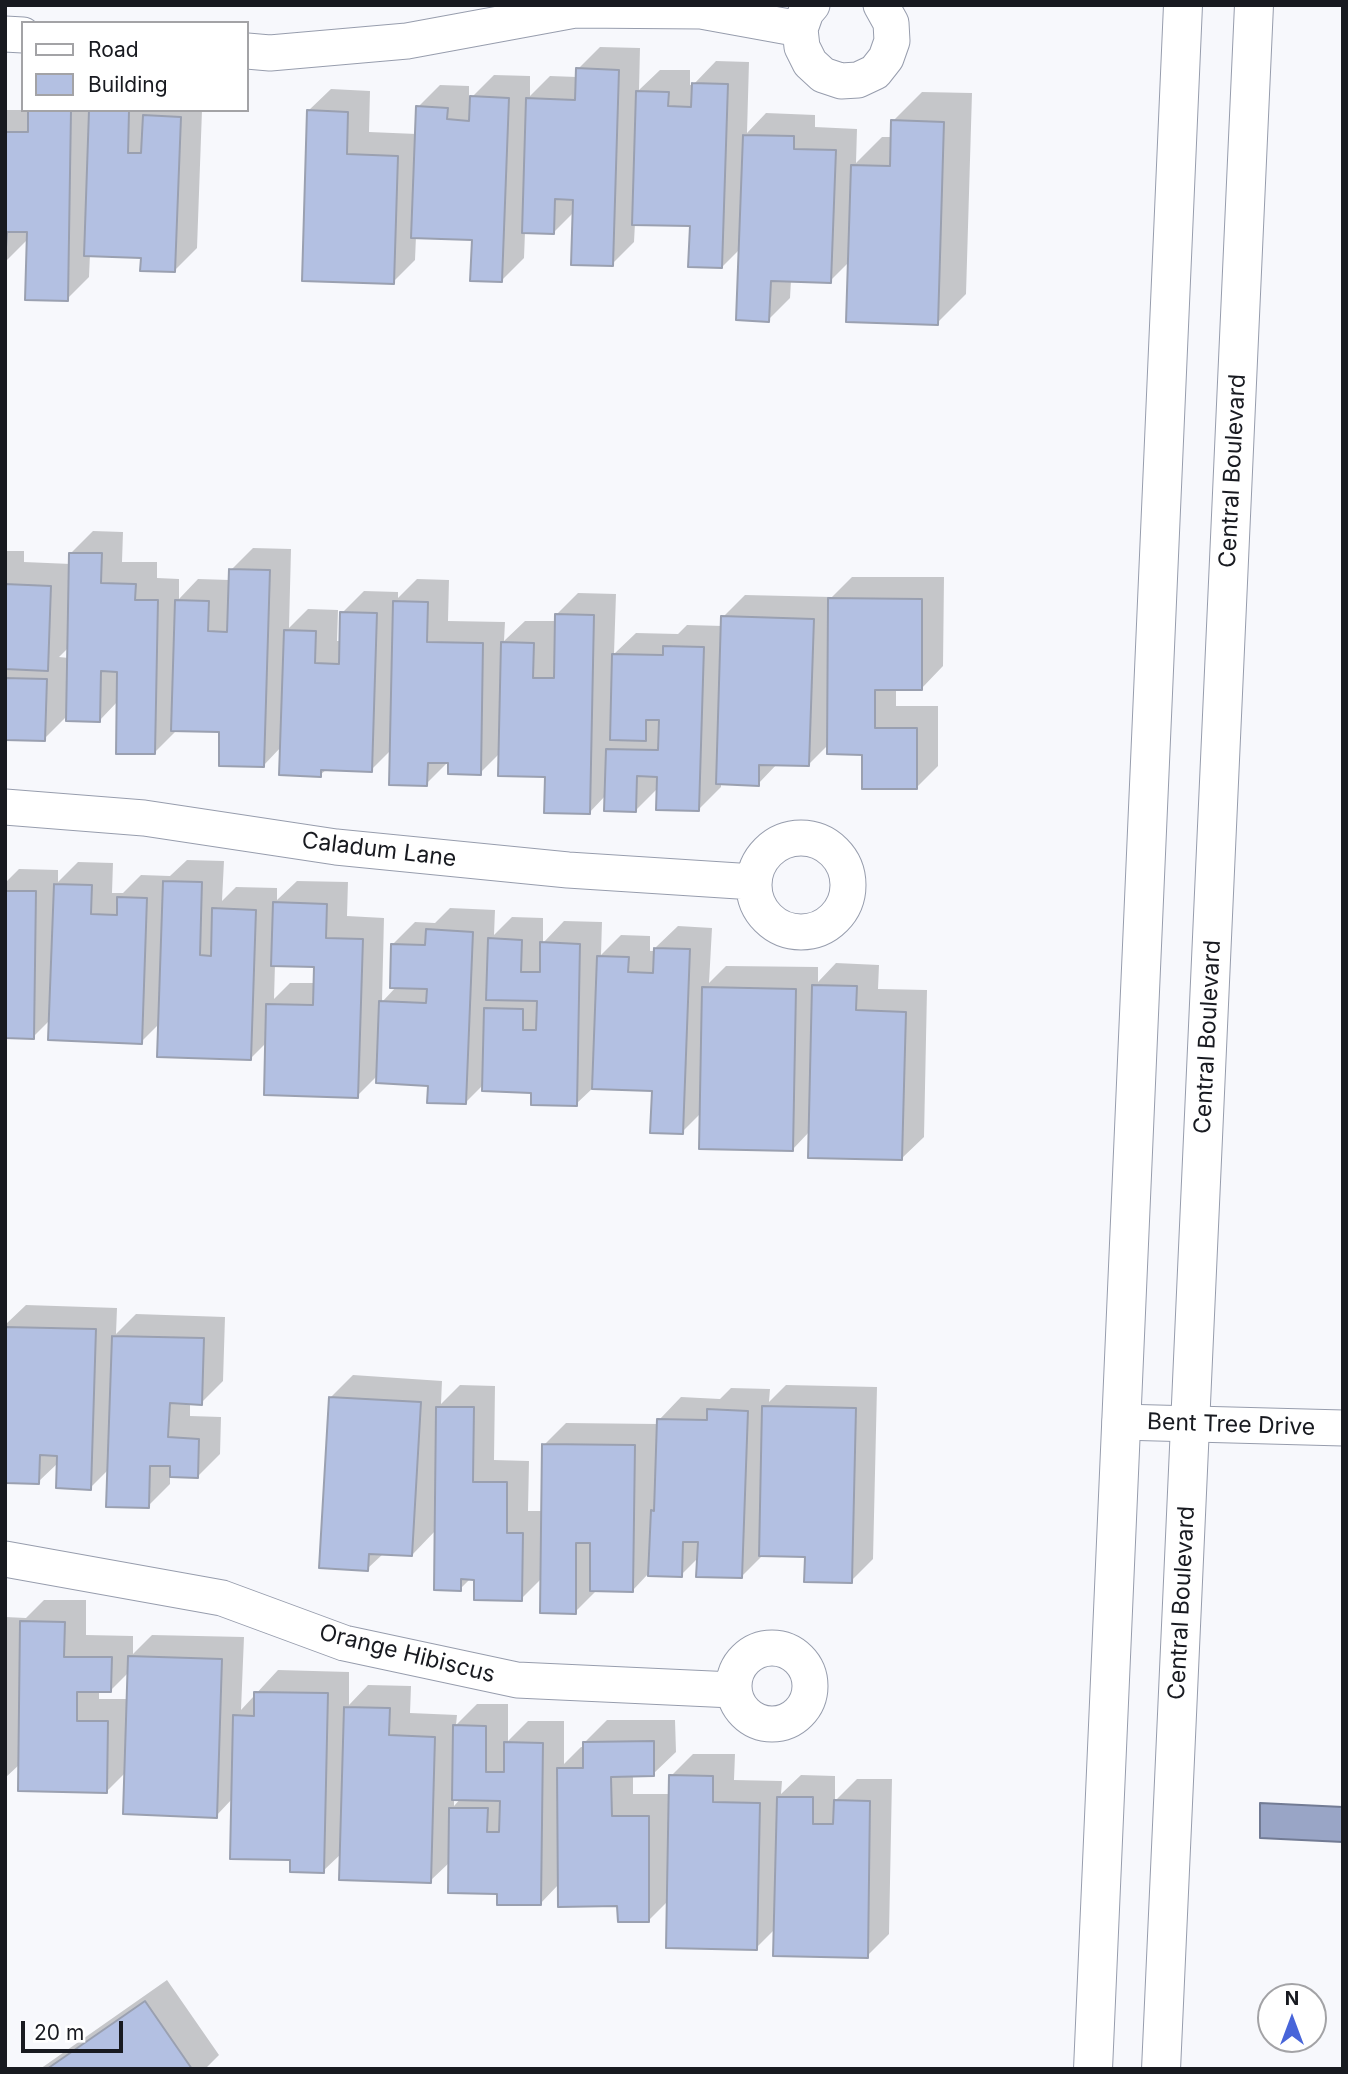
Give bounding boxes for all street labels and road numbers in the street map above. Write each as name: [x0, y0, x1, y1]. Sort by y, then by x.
street label: Central Boulevard: [1214, 373, 1252, 569]
street label: Caladum Lane: [300, 827, 458, 873]
street label: Central Boulevard: [1189, 939, 1227, 1135]
street label: Bent Tree Drive: [1146, 1408, 1316, 1442]
street label: Central Boulevard: [1163, 1505, 1201, 1701]
street label: Orange Hibiscus: [316, 1619, 498, 1689]

